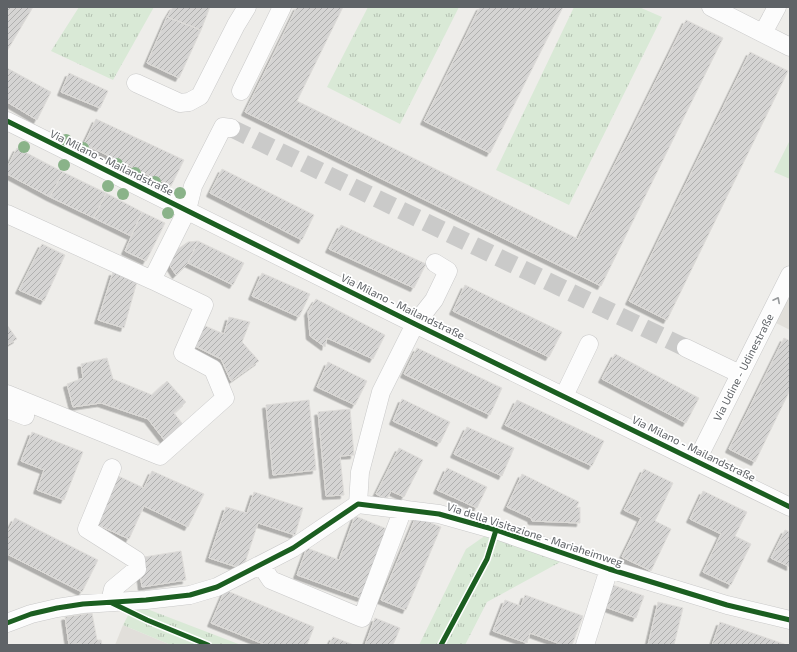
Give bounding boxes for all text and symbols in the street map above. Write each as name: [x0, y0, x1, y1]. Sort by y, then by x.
street label: Via Milano - Mailandstraße: [48, 126, 176, 198]
street label: Via Milano - Mailandstraße: [339, 270, 467, 342]
one-way arrow: [772, 297, 780, 305]
street label: Via Udine - Udinestraße: [710, 311, 776, 423]
street label: Via Milano - Mailandstraße: [630, 412, 758, 484]
street label: Via della Visitazione - Mariaheimweg: [445, 499, 625, 569]

